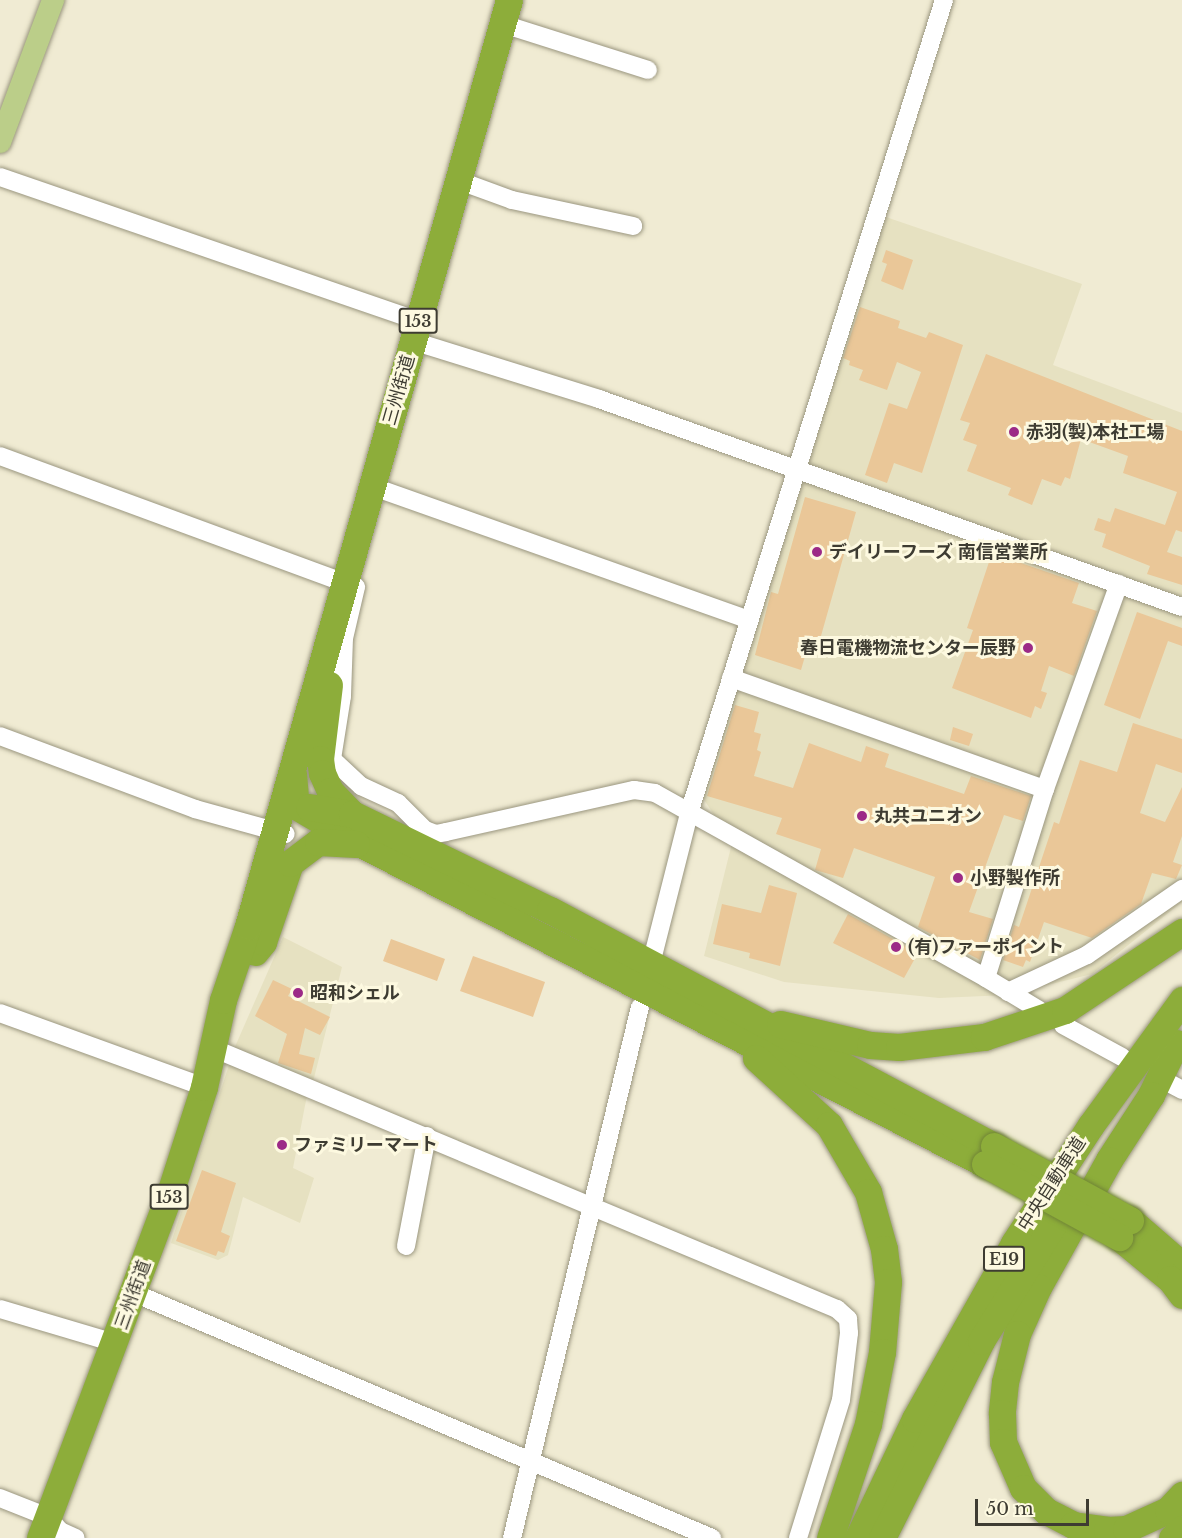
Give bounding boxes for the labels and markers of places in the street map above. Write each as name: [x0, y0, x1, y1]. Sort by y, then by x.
place label: 赤羽(製)本社工場: [1026, 421, 1164, 443]
marker: 赤羽(製)本社工場: [1007, 425, 1021, 439]
place label: デイリーフーズ 南信営業所: [829, 541, 1050, 563]
marker: デイリーフーズ 南信営業所: [810, 545, 824, 559]
place label: 春日電機物流センター辰野: [800, 637, 1016, 659]
marker: 春日電機物流センター辰野: [1021, 641, 1035, 655]
place label: 丸共ユニオン: [874, 805, 982, 827]
marker: 丸共ユニオン: [855, 809, 869, 823]
place label: 小野製作所: [970, 867, 1060, 889]
marker: 小野製作所: [951, 871, 965, 885]
place label: (有)ファーポイント: [908, 936, 1064, 958]
marker: (有)ファーポイント: [889, 940, 903, 954]
place label: 昭和シェル: [310, 982, 400, 1004]
marker: 昭和シェル: [291, 986, 305, 1000]
place label: ファミリーマート: [294, 1134, 438, 1156]
marker: ファミリーマート: [275, 1138, 289, 1152]

